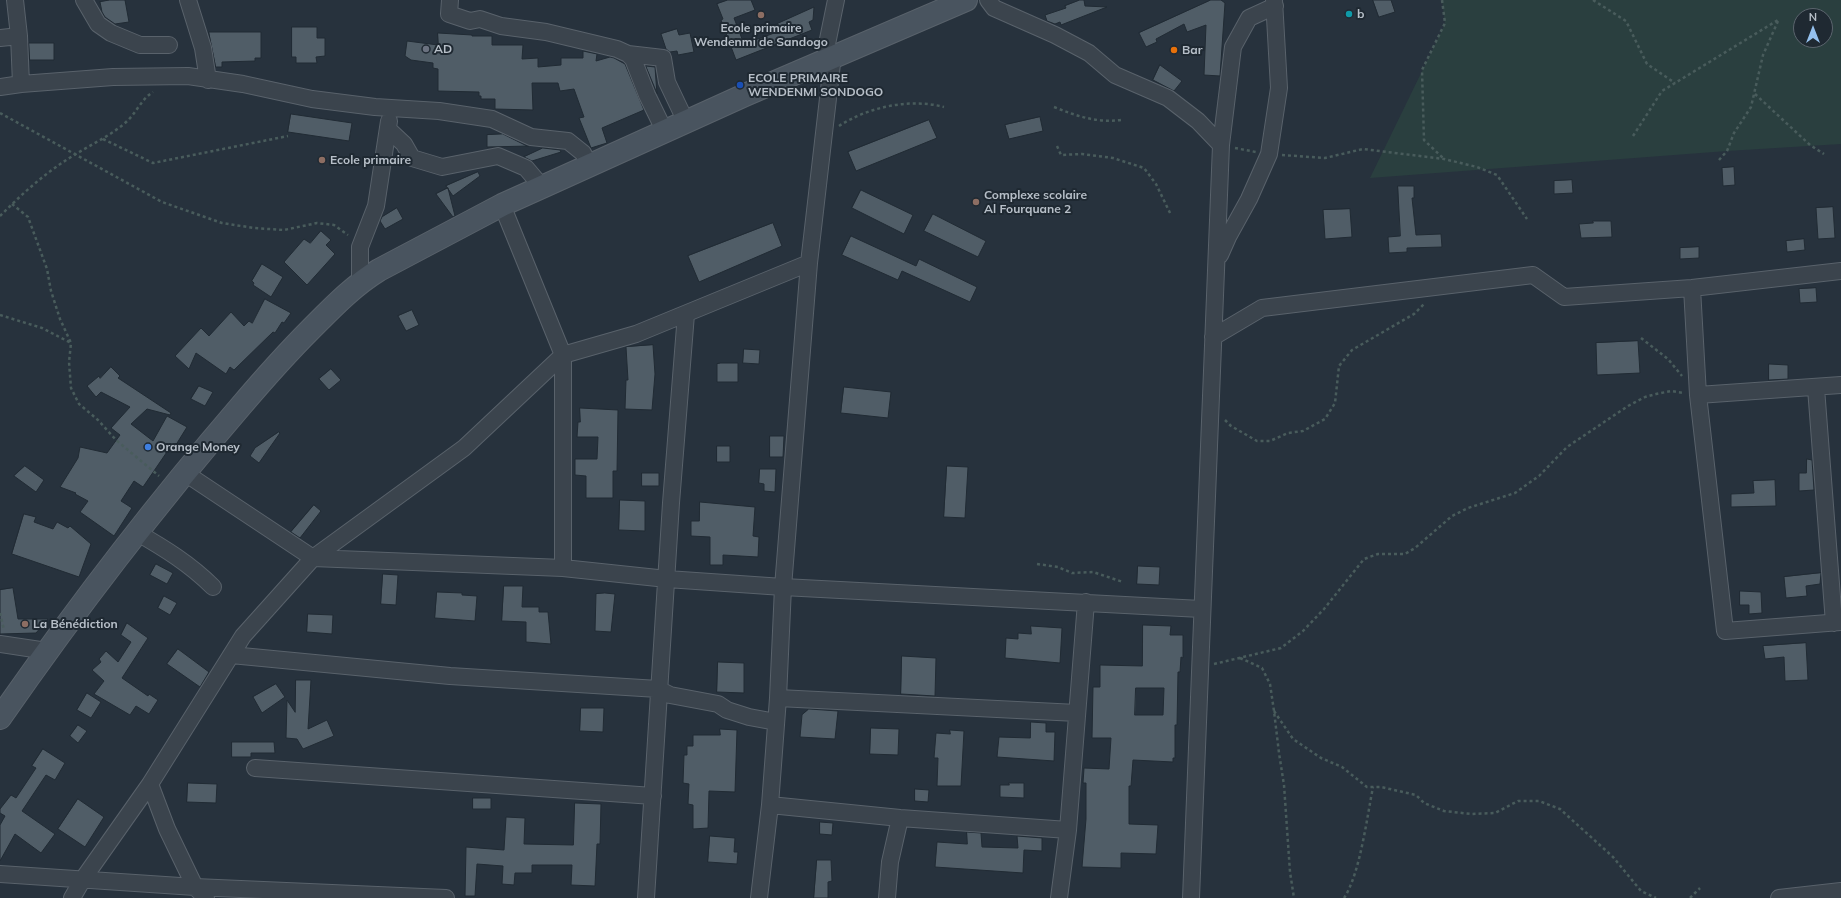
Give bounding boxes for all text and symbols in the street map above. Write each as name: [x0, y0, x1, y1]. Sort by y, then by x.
place label: b: [1357, 7, 1364, 21]
north arrow: [1793, 8, 1833, 48]
marker: b: [1344, 9, 1354, 19]
marker: Ecole primaire Wendenmi de Sandogo: [756, 10, 766, 20]
text: N: [1809, 10, 1817, 24]
place label: Ecole primaire Wendenmi de Sandogo: [694, 21, 828, 49]
place label: AD: [434, 42, 452, 56]
place label: Bar: [1182, 43, 1202, 57]
marker: AD: [421, 44, 431, 54]
marker: Bar: [1169, 45, 1179, 55]
place label: ECOLE PRIMAIRE WENDENMI SONDOGO: [748, 71, 883, 99]
marker: ECOLE PRIMAIRE WENDENMI SONDOGO: [735, 80, 745, 90]
place label: Ecole primaire: [330, 153, 411, 167]
marker: Ecole primaire: [317, 155, 327, 165]
place label: Complexe scolaire Al Fourquane 2: [984, 188, 1087, 216]
marker: Complexe scolaire Al Fourquane 2: [971, 197, 981, 207]
place label: Orange Money: [156, 440, 240, 454]
marker: Orange Money: [143, 442, 153, 452]
place label: La Bénédiction: [33, 617, 118, 631]
marker: La Bénédiction: [20, 619, 30, 629]

